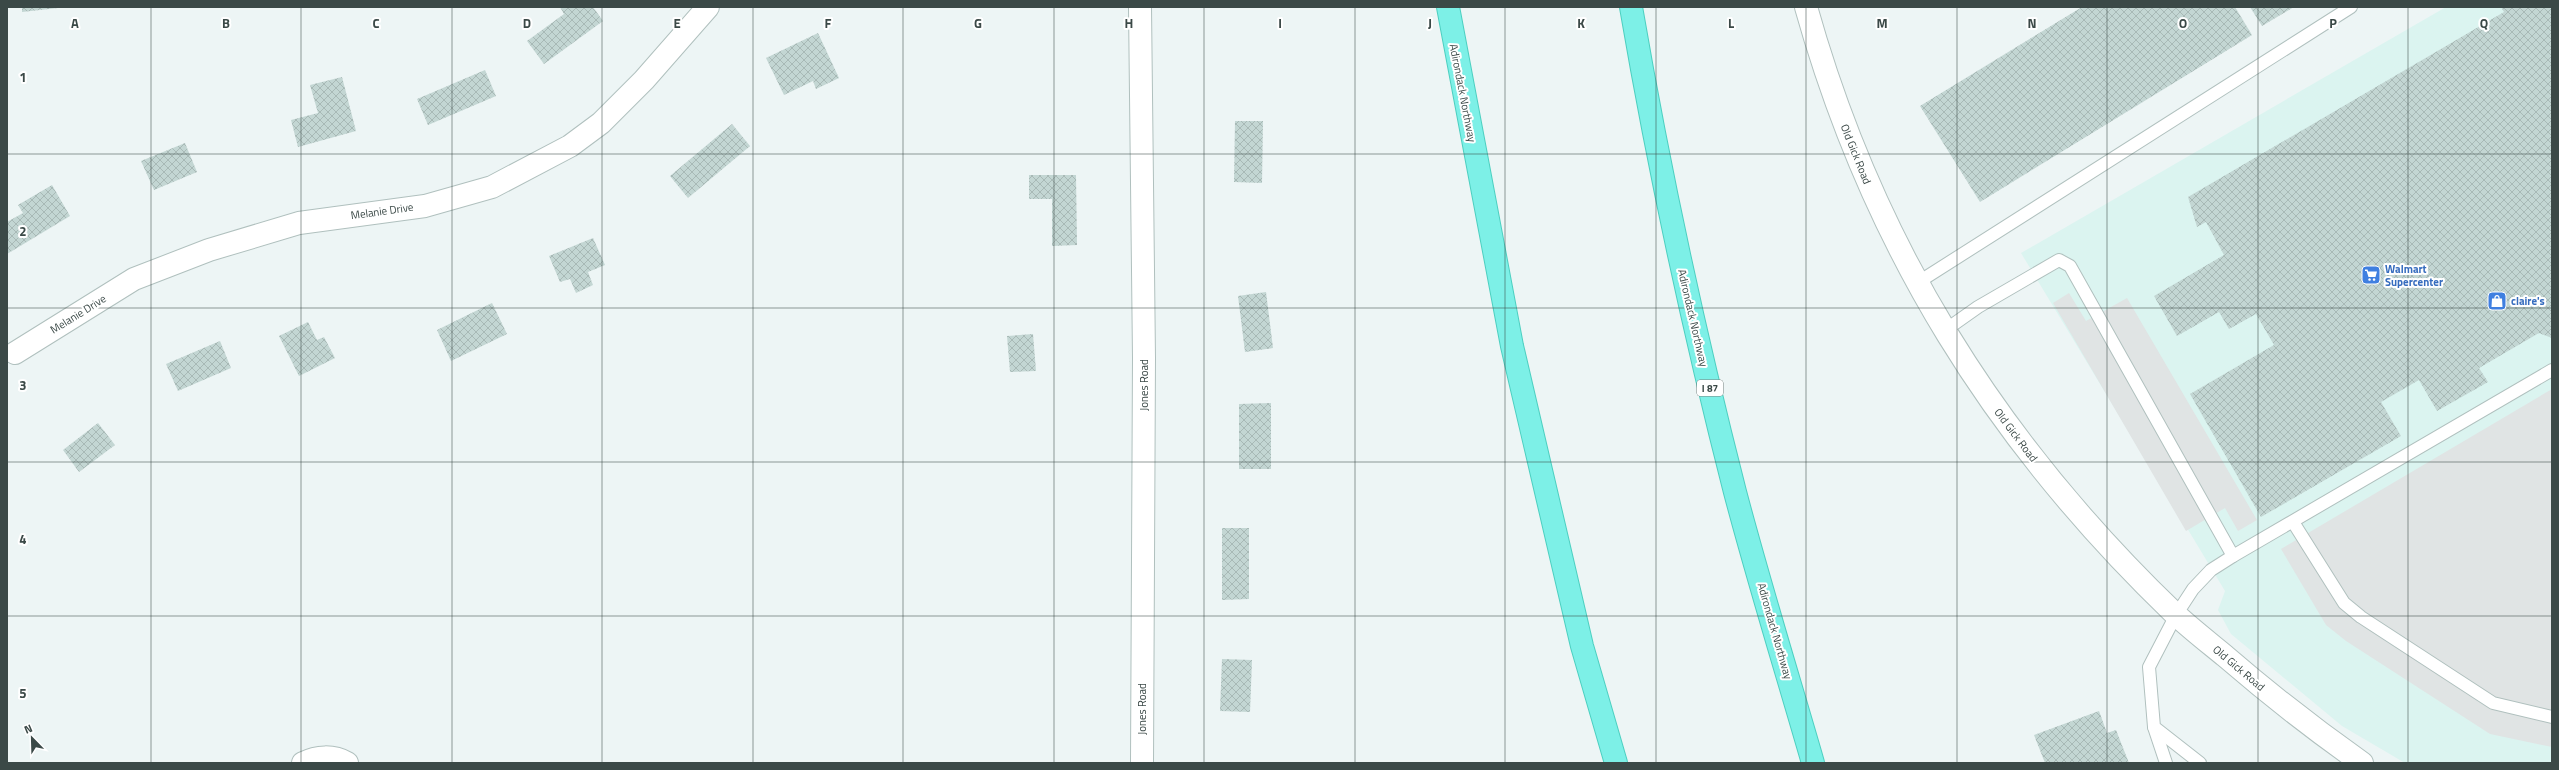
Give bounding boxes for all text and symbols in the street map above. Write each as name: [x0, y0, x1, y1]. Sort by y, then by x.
text: A: [71, 13, 79, 33]
text: B: [222, 13, 230, 33]
text: C: [372, 13, 380, 33]
text: D: [523, 13, 531, 33]
text: E: [673, 13, 681, 33]
text: F: [825, 13, 832, 33]
text: G: [974, 13, 982, 33]
text: H: [1125, 13, 1133, 33]
text: I: [1278, 13, 1282, 33]
text: J: [1428, 13, 1432, 33]
text: K: [1577, 13, 1585, 33]
text: L: [1728, 13, 1734, 33]
text: M: [1876, 13, 1888, 33]
text: N: [2027, 13, 2037, 33]
text: O: [2179, 13, 2187, 33]
text: P: [2329, 13, 2337, 33]
text: Q: [2480, 13, 2488, 33]
street label: Adirondack Northway: [1446, 43, 1481, 144]
text: 1: [19, 67, 27, 87]
street label: Old Gick Road: [1837, 122, 1875, 187]
street label: Melanie Drive: [350, 199, 415, 223]
text: 2: [19, 221, 27, 241]
place label: Walmart Supercenter: [2385, 261, 2443, 290]
supermarket icon: Walmart Supercenter: [2360, 264, 2382, 286]
street label: Adirondack Northway: [1674, 268, 1712, 369]
street label: Melanie Drive: [47, 290, 109, 338]
shop icon: claire's: [2486, 290, 2508, 312]
place label: claire's: [2511, 293, 2545, 309]
street label: Jones Road: [1136, 359, 1152, 411]
text: 3: [19, 375, 27, 395]
road number: I 87: [1697, 380, 1723, 396]
street label: Old Gick Road: [1990, 405, 2042, 465]
text: 4: [19, 529, 27, 549]
street label: Adirondack Northway: [1754, 581, 1797, 682]
street label: Old Gick Road: [2210, 641, 2269, 695]
text: 5: [19, 683, 27, 703]
street label: Jones Road: [1134, 683, 1150, 735]
north arrow: [12, 718, 52, 758]
text: N: [21, 720, 35, 738]

